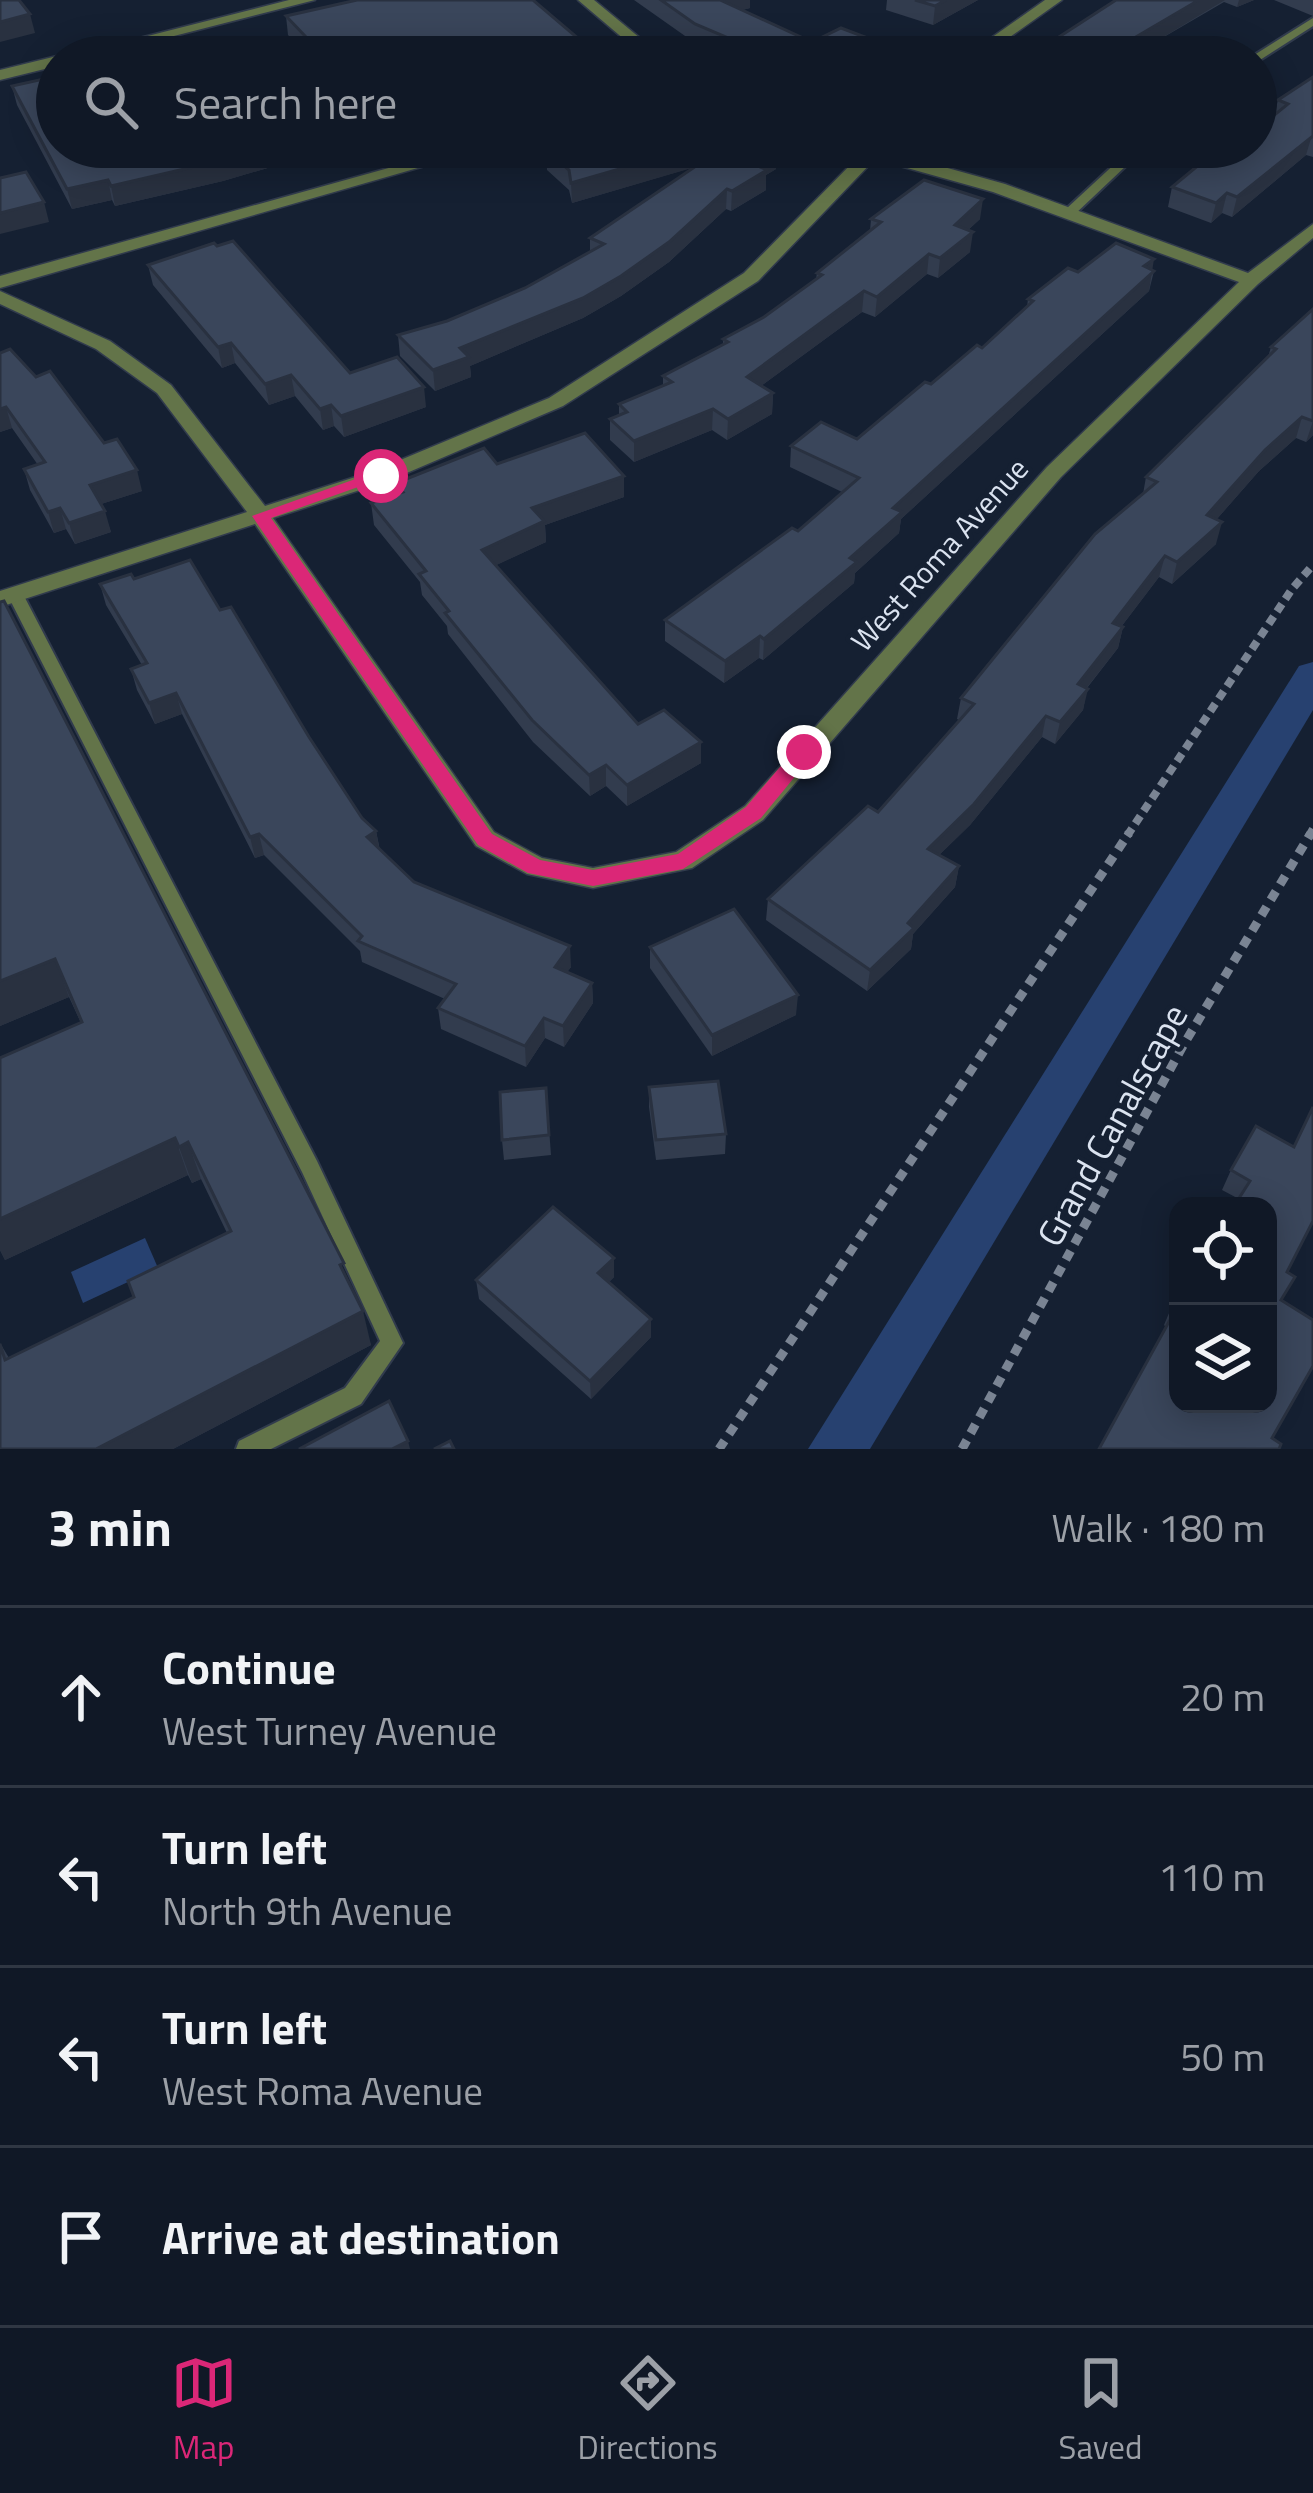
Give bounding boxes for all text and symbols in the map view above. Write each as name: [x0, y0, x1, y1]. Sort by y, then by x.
search box: [36, 36, 1277, 168]
text: Search here: [174, 68, 397, 136]
icon: search: [78, 69, 144, 135]
street label: West Roma Avenue: [840, 447, 1039, 661]
route start: [354, 449, 408, 503]
route end: [777, 725, 831, 779]
street label: Grand Canalscape: [1022, 993, 1201, 1256]
map controls: [1169, 1197, 1277, 1413]
button: locate: [1169, 1197, 1277, 1305]
button: layers: [1169, 1305, 1277, 1413]
text: 3 min: [48, 1488, 172, 1566]
text: Walk · 180 m: [1051, 1498, 1265, 1557]
text: Continue: [162, 1633, 336, 1701]
icon: ahead: [48, 1664, 114, 1730]
text: 20 m: [1180, 1667, 1265, 1726]
text: West Turney Avenue: [162, 1701, 497, 1760]
text: Turn left: [162, 1813, 327, 1881]
icon: left: [48, 1844, 114, 1910]
text: 110 m: [1158, 1847, 1265, 1906]
text: North 9th Avenue: [162, 1881, 453, 1940]
text: Turn left: [162, 1993, 327, 2061]
icon: left: [48, 2024, 114, 2090]
text: 50 m: [1180, 2027, 1265, 2086]
text: West Roma Avenue: [162, 2061, 483, 2120]
text: Arrive at destination: [162, 2203, 560, 2271]
icon: arrive: [48, 2204, 114, 2270]
tab: Map: [171, 2350, 237, 2472]
tab: Directions: [578, 2350, 718, 2472]
tab: Saved: [1059, 2350, 1142, 2472]

